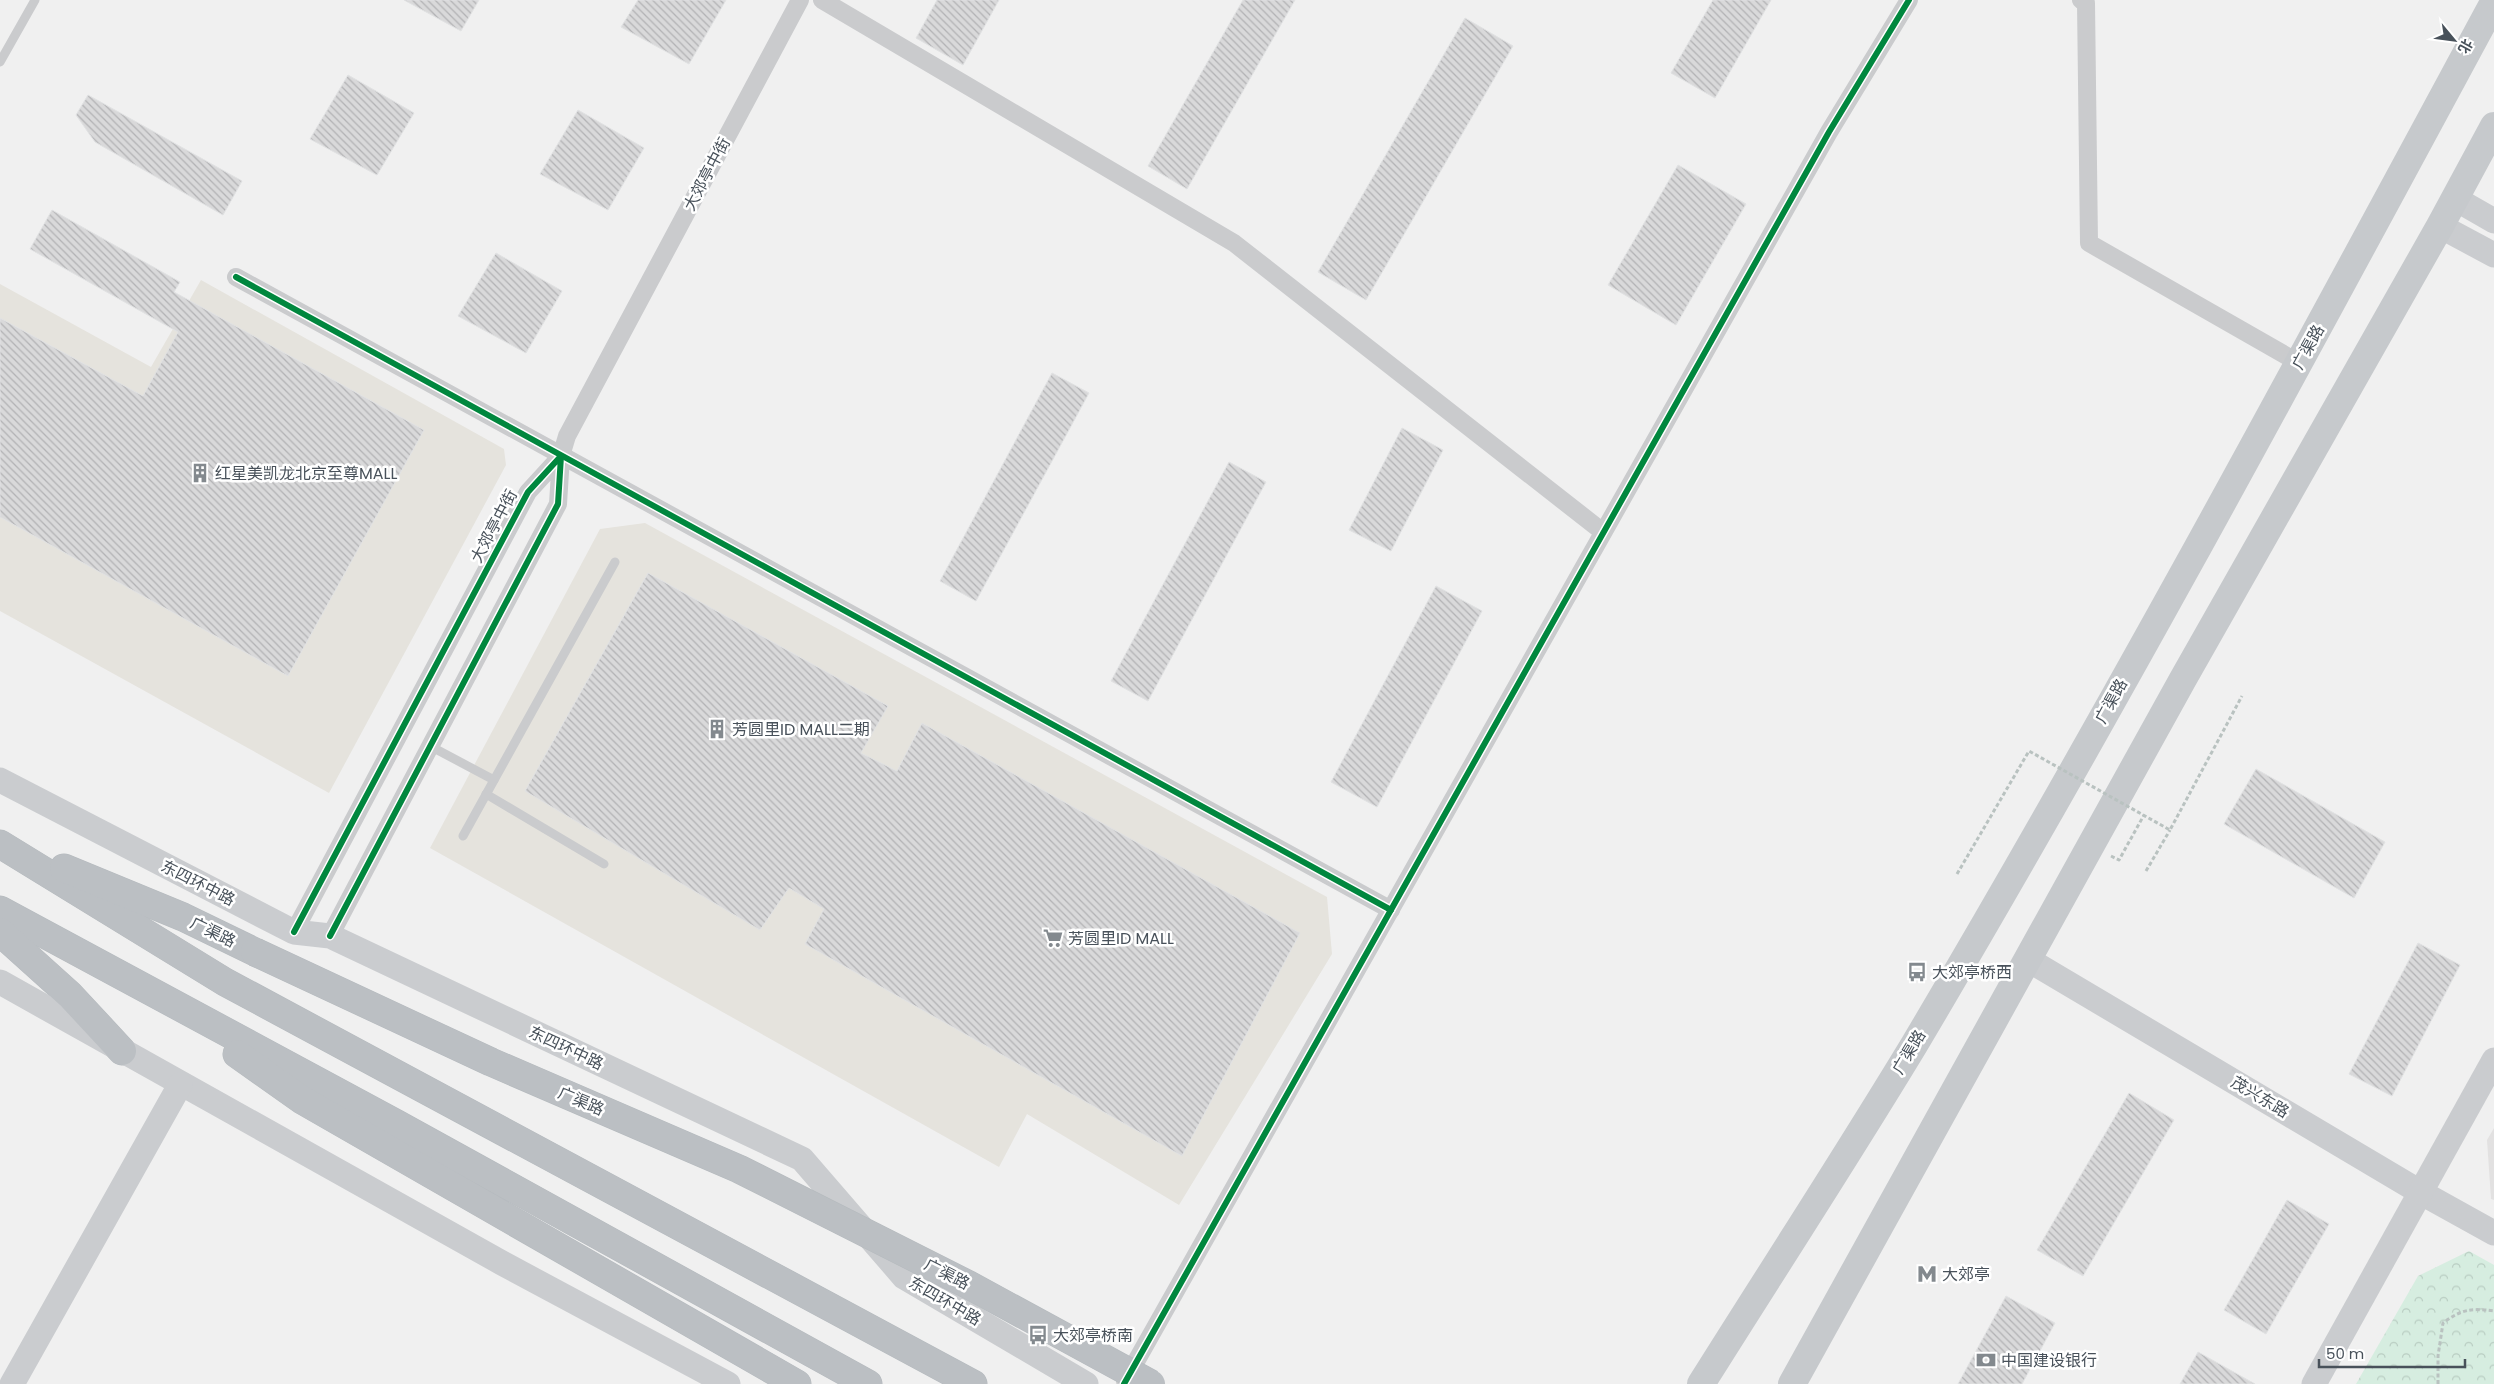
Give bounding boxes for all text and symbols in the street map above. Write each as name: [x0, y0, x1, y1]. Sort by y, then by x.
north arrow: [2429, 15, 2479, 65]
text: 北: [2453, 35, 2478, 57]
street label: 大郊亭中街: [678, 133, 736, 215]
street label: 广渠路: [2286, 320, 2330, 374]
building icon: 红星美凯龙北京至尊MALL: [189, 462, 211, 484]
place label: 红星美凯龙北京至尊MALL: [215, 462, 397, 485]
street label: 大郊亭中街: [465, 485, 523, 567]
street label: 广渠路: [2089, 674, 2133, 728]
building icon: 芳圆里ID MALL二期: [706, 718, 728, 740]
place label: 芳圆里ID MALL二期: [732, 718, 870, 741]
street label: 东四环中路: [157, 855, 239, 911]
street label: 广渠路: [186, 911, 240, 953]
supermarket icon: 芳圆里ID MALL: [1042, 927, 1064, 949]
place label: 芳圆里ID MALL: [1068, 927, 1174, 950]
bus stop icon: 大郊亭桥西: [1906, 961, 1928, 983]
place label: 大郊亭桥西: [1932, 961, 2012, 984]
street label: 东四环中路: [525, 1021, 607, 1075]
street label: 广渠路: [1887, 1025, 1931, 1079]
street label: 茂兴东路: [2227, 1071, 2293, 1123]
street label: 广渠路: [554, 1081, 608, 1121]
street label: 广渠路: [920, 1253, 974, 1295]
metro station icon: 大郊亭: [1916, 1263, 1938, 1285]
place label: 大郊亭: [1942, 1263, 1990, 1286]
street label: 东四环中路: [905, 1271, 985, 1331]
bus stop icon: 大郊亭桥南: [1027, 1324, 1049, 1346]
place label: 大郊亭桥南: [1053, 1324, 1133, 1347]
scale bar: [2319, 1336, 2465, 1368]
text: 50 m: [2326, 1343, 2364, 1364]
bank icon: 中国建设银行: [1975, 1349, 1997, 1371]
place label: 中国建设银行: [2001, 1349, 2097, 1372]

